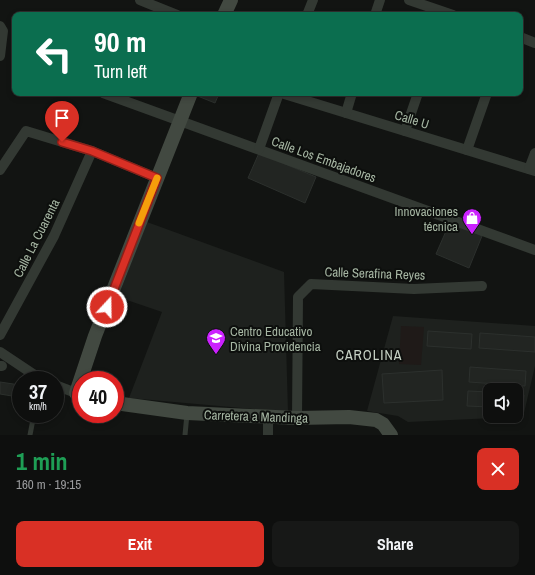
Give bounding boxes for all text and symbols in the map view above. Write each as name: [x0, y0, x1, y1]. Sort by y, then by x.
text: 90 m: [94, 23, 146, 61]
icon: left: [28, 28, 80, 80]
text: Turn left: [94, 59, 147, 84]
pin: [45, 101, 79, 142]
street label: Calle U: [393, 106, 431, 133]
icon: arrive: [51, 107, 73, 129]
street label: Calle Los Embajadores: [269, 133, 379, 186]
street label: Calle La Cuarenta: [9, 196, 64, 280]
place label: Innovaciones técnica: [395, 203, 458, 235]
shop icon: Innovaciones técnica: [461, 207, 483, 235]
street label: Calle Serafina Reyes: [324, 263, 426, 284]
position arrow: [86, 286, 128, 328]
place label: Centro Educativo Divina Providencia: [230, 323, 321, 355]
school or university icon: Centro Educativo Divina Providencia: [205, 327, 227, 355]
district label: CAROLINA: [336, 346, 402, 364]
speed limit sign: 40: [72, 371, 124, 423]
text: 37: [29, 378, 47, 405]
map controls: [483, 383, 523, 423]
button: sound: [483, 383, 523, 423]
text: km/h: [29, 400, 47, 413]
street label: Carretera a Mandinga: [204, 406, 308, 427]
text: 1 min: [16, 445, 67, 477]
button: close: [477, 448, 519, 490]
text: 160 m · 19:15: [16, 476, 81, 493]
button: Exit: [16, 521, 264, 567]
button: Share: [272, 521, 519, 567]

